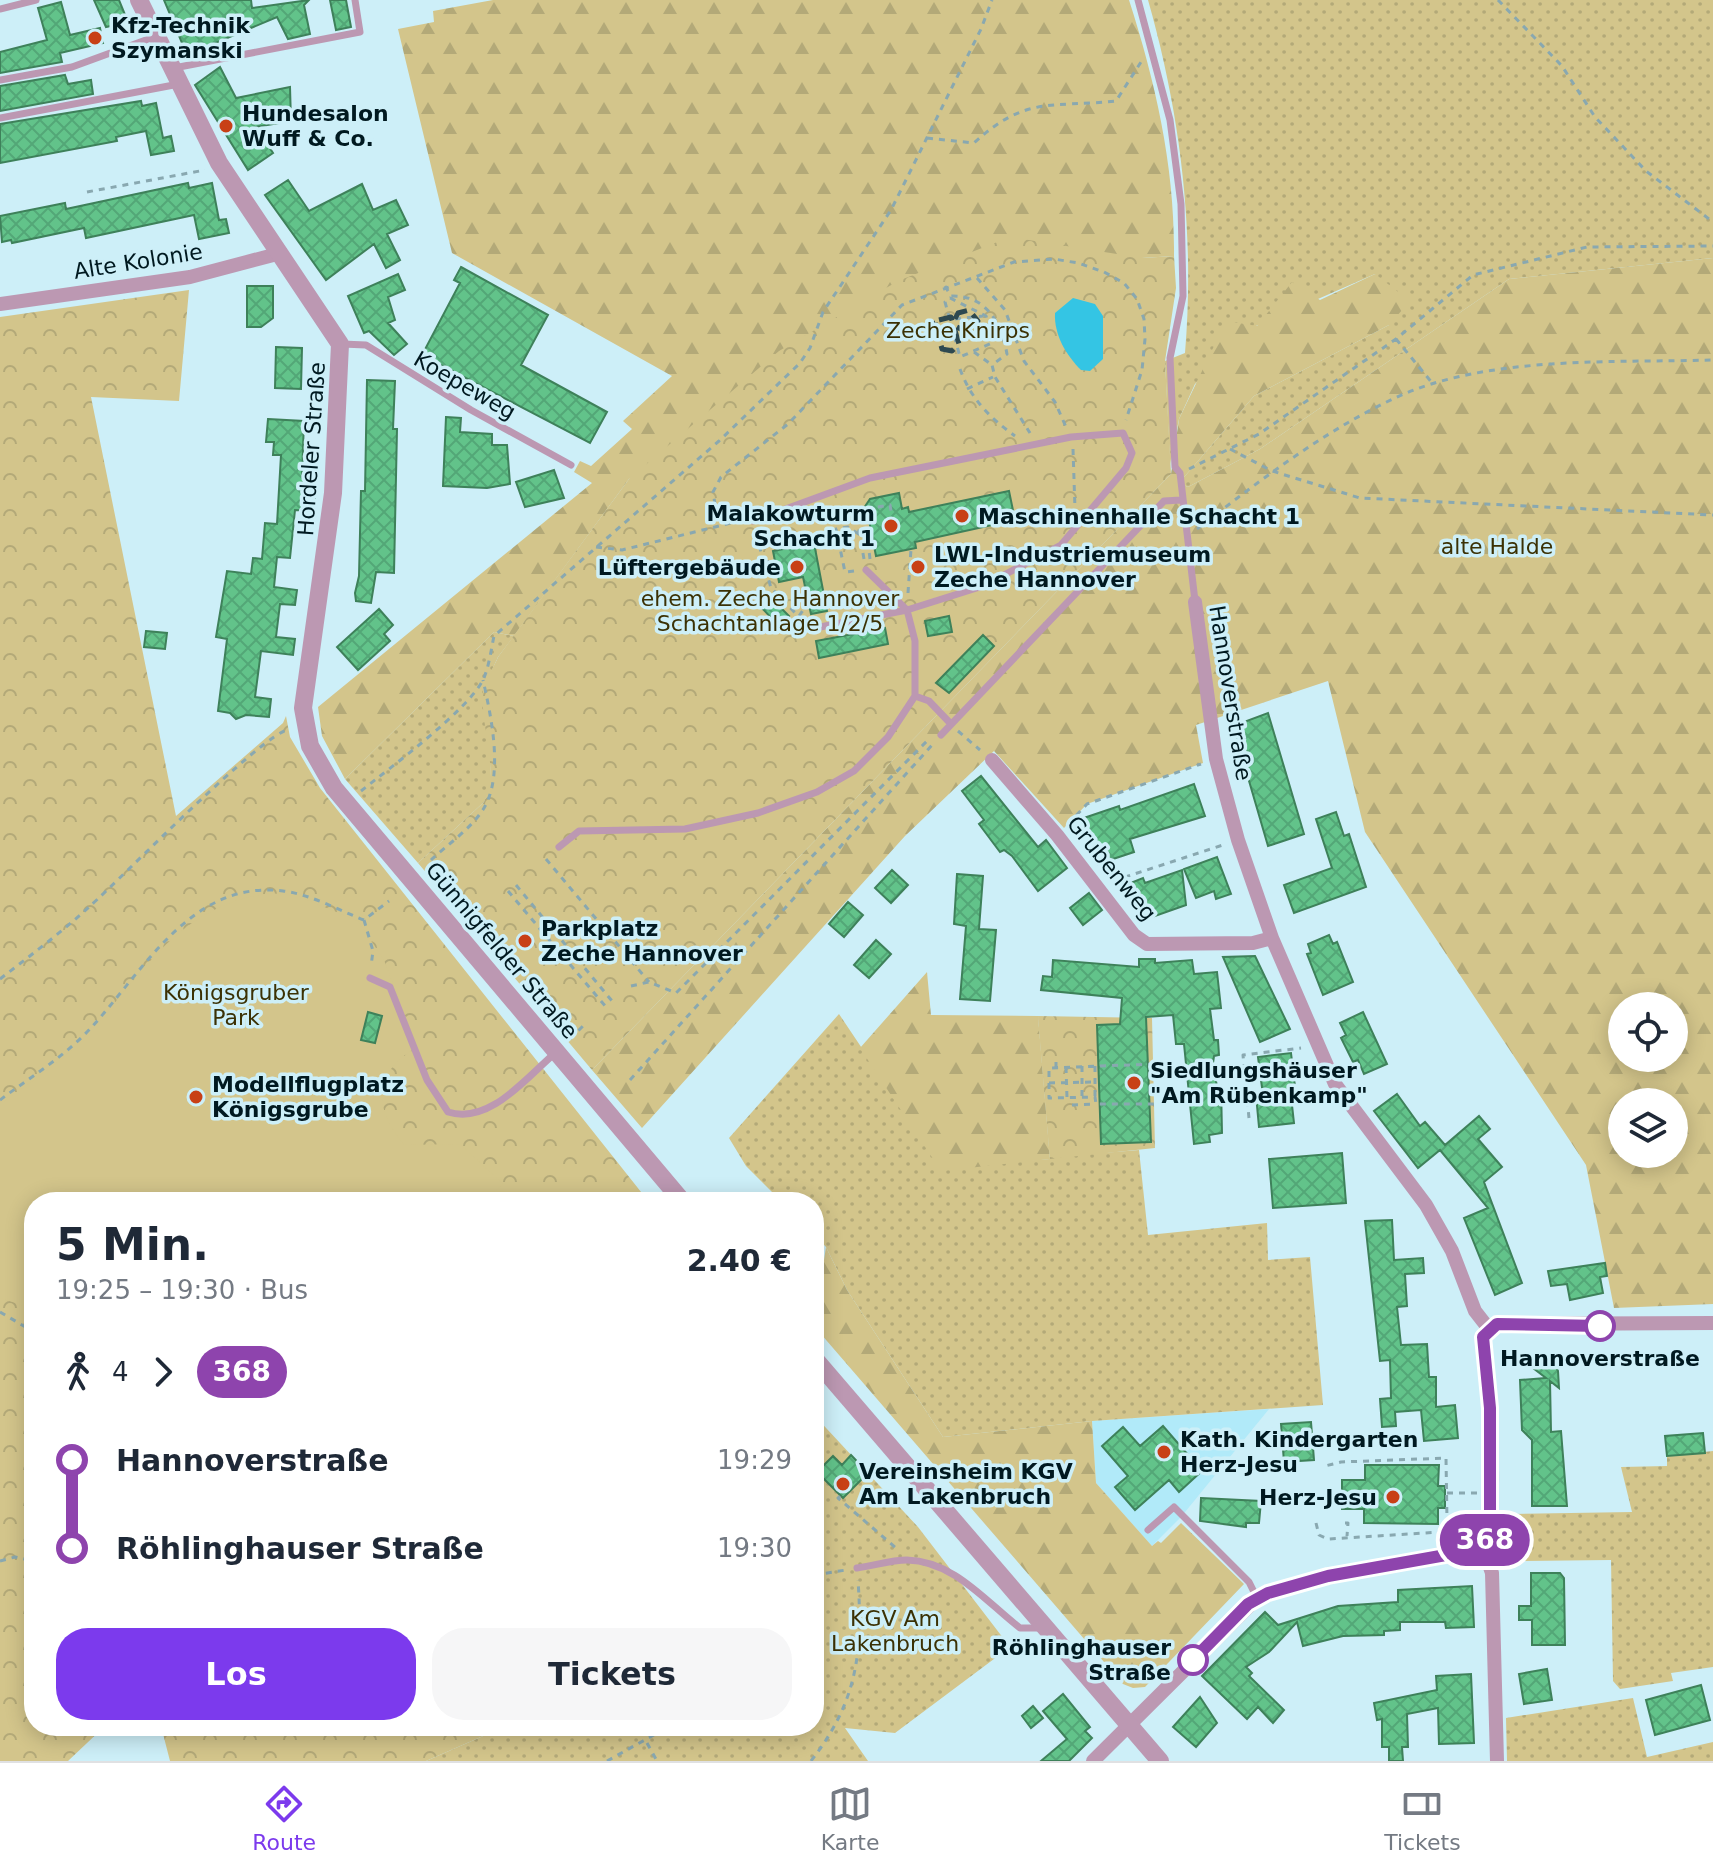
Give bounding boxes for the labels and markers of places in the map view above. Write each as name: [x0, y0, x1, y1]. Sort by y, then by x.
place label: Kfz-Technik Szymanski: [111, 13, 251, 63]
marker: Kfz-Technik Szymanski: [86, 29, 104, 47]
place label: Hundesalon Wuff & Co.: [242, 101, 389, 151]
marker: Hundesalon Wuff & Co.: [217, 117, 235, 135]
place label: Malakowturm Schacht 1: [706, 501, 875, 551]
place label: Maschinenhalle Schacht 1: [978, 504, 1300, 529]
marker: Maschinenhalle Schacht 1: [953, 507, 971, 525]
marker: Malakowturm Schacht 1: [882, 517, 900, 535]
place label: LWL-Industriemuseum Zeche Hannover: [934, 542, 1211, 592]
place label: Lüftergebäude: [598, 555, 781, 580]
marker: Lüftergebäude: [788, 558, 806, 576]
marker: LWL-Industriemuseum Zeche Hannover: [909, 558, 927, 576]
place label: Parkplatz Zeche Hannover: [541, 916, 743, 966]
marker: Parkplatz Zeche Hannover: [516, 932, 534, 950]
place label: Siedlungshäuser "Am Rübenkamp": [1150, 1058, 1368, 1108]
place label: Modellflugplatz Königsgrube: [212, 1072, 404, 1122]
marker: Siedlungshäuser "Am Rübenkamp": [1125, 1074, 1143, 1092]
marker: Modellflugplatz Königsgrube: [187, 1088, 205, 1106]
marker: Hannoverstraße: [1585, 1311, 1615, 1341]
place label: Hannoverstraße: [1500, 1346, 1700, 1371]
place label: Kath. Kindergarten Herz-Jesu: [1180, 1427, 1418, 1477]
marker: Kath. Kindergarten Herz-Jesu: [1155, 1443, 1173, 1461]
place label: Vereinsheim KGV Am Lakenbruch: [859, 1459, 1073, 1509]
marker: Vereinsheim KGV Am Lakenbruch: [834, 1475, 852, 1493]
place label: Herz-Jesu: [1259, 1485, 1377, 1510]
marker: Herz-Jesu: [1384, 1488, 1402, 1506]
place label: Röhlinghauser Straße: [992, 1635, 1171, 1685]
marker: Röhlinghauser Straße: [1178, 1645, 1208, 1675]

